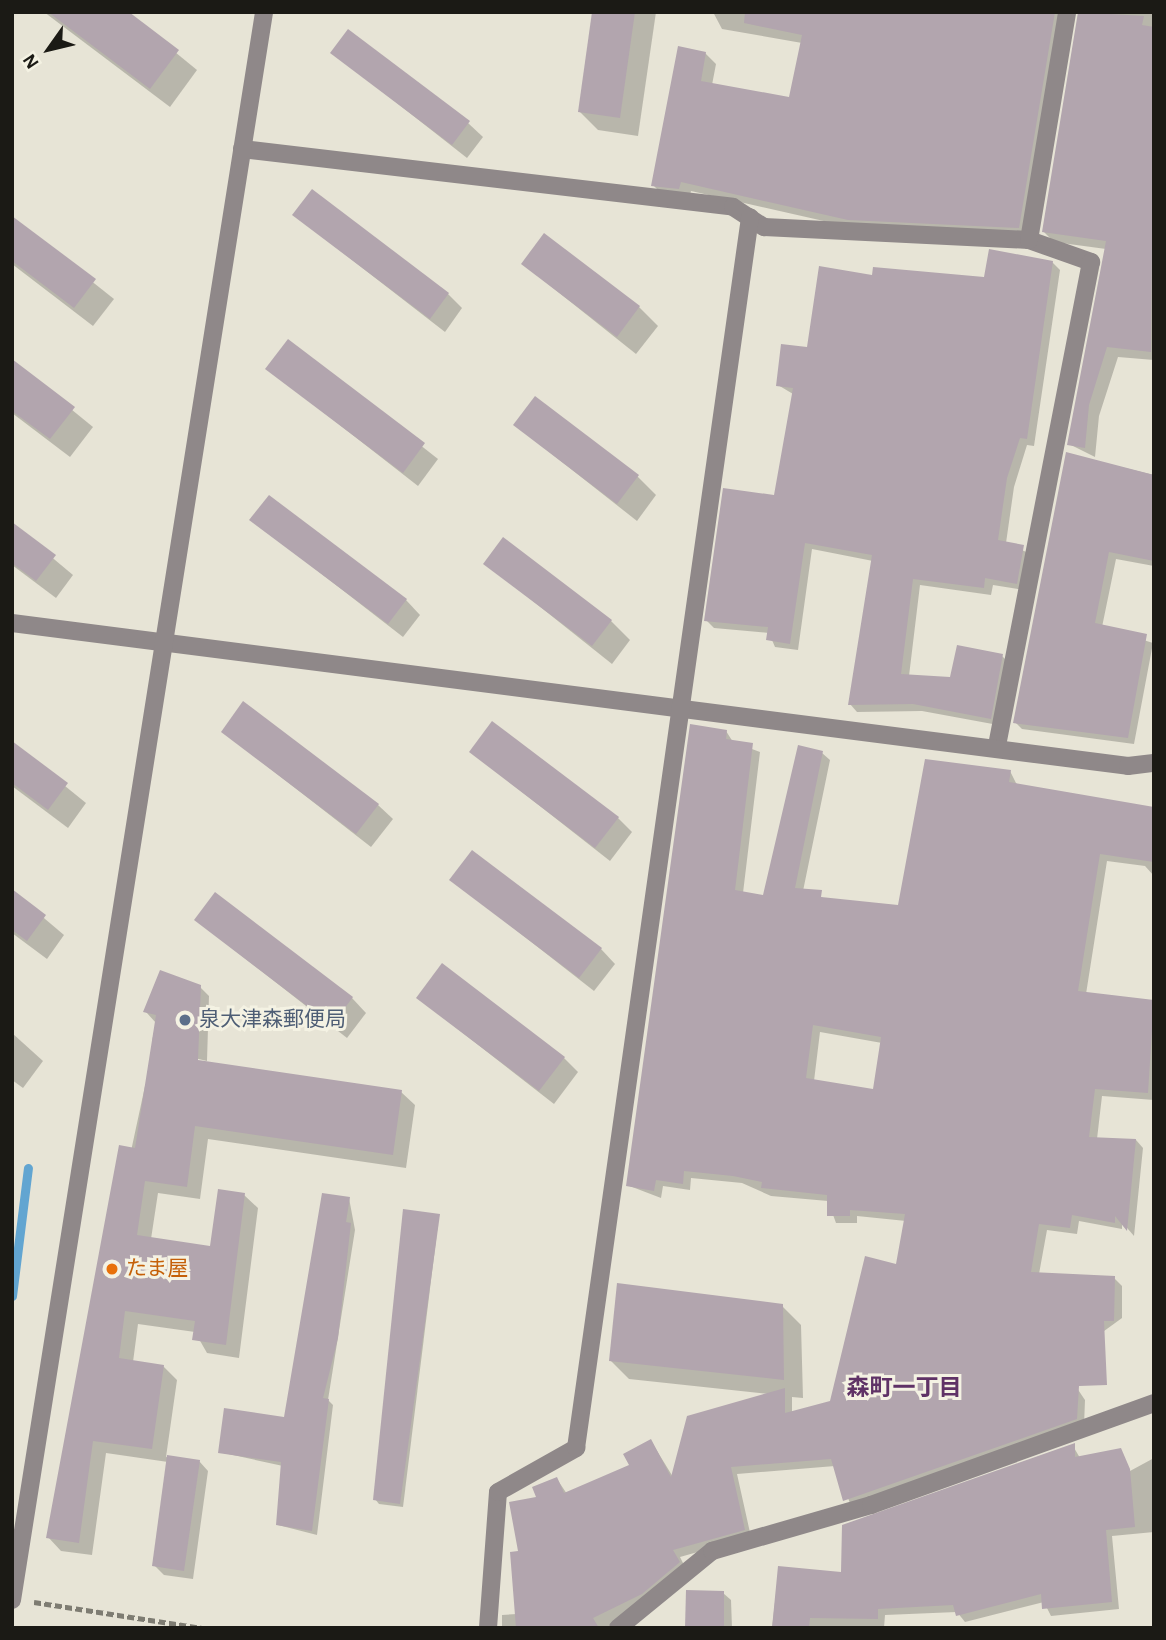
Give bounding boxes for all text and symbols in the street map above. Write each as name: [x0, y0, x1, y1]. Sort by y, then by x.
north arrow: [14, 14, 84, 84]
text: N: [20, 50, 43, 72]
place label: 泉大津森郵便局: [199, 1007, 346, 1033]
marker: 泉大津森郵便局: [177, 1012, 193, 1028]
place label: たま屋: [126, 1256, 189, 1282]
marker: たま屋: [104, 1261, 120, 1277]
district label: 森町一丁目: [847, 1375, 961, 1403]

